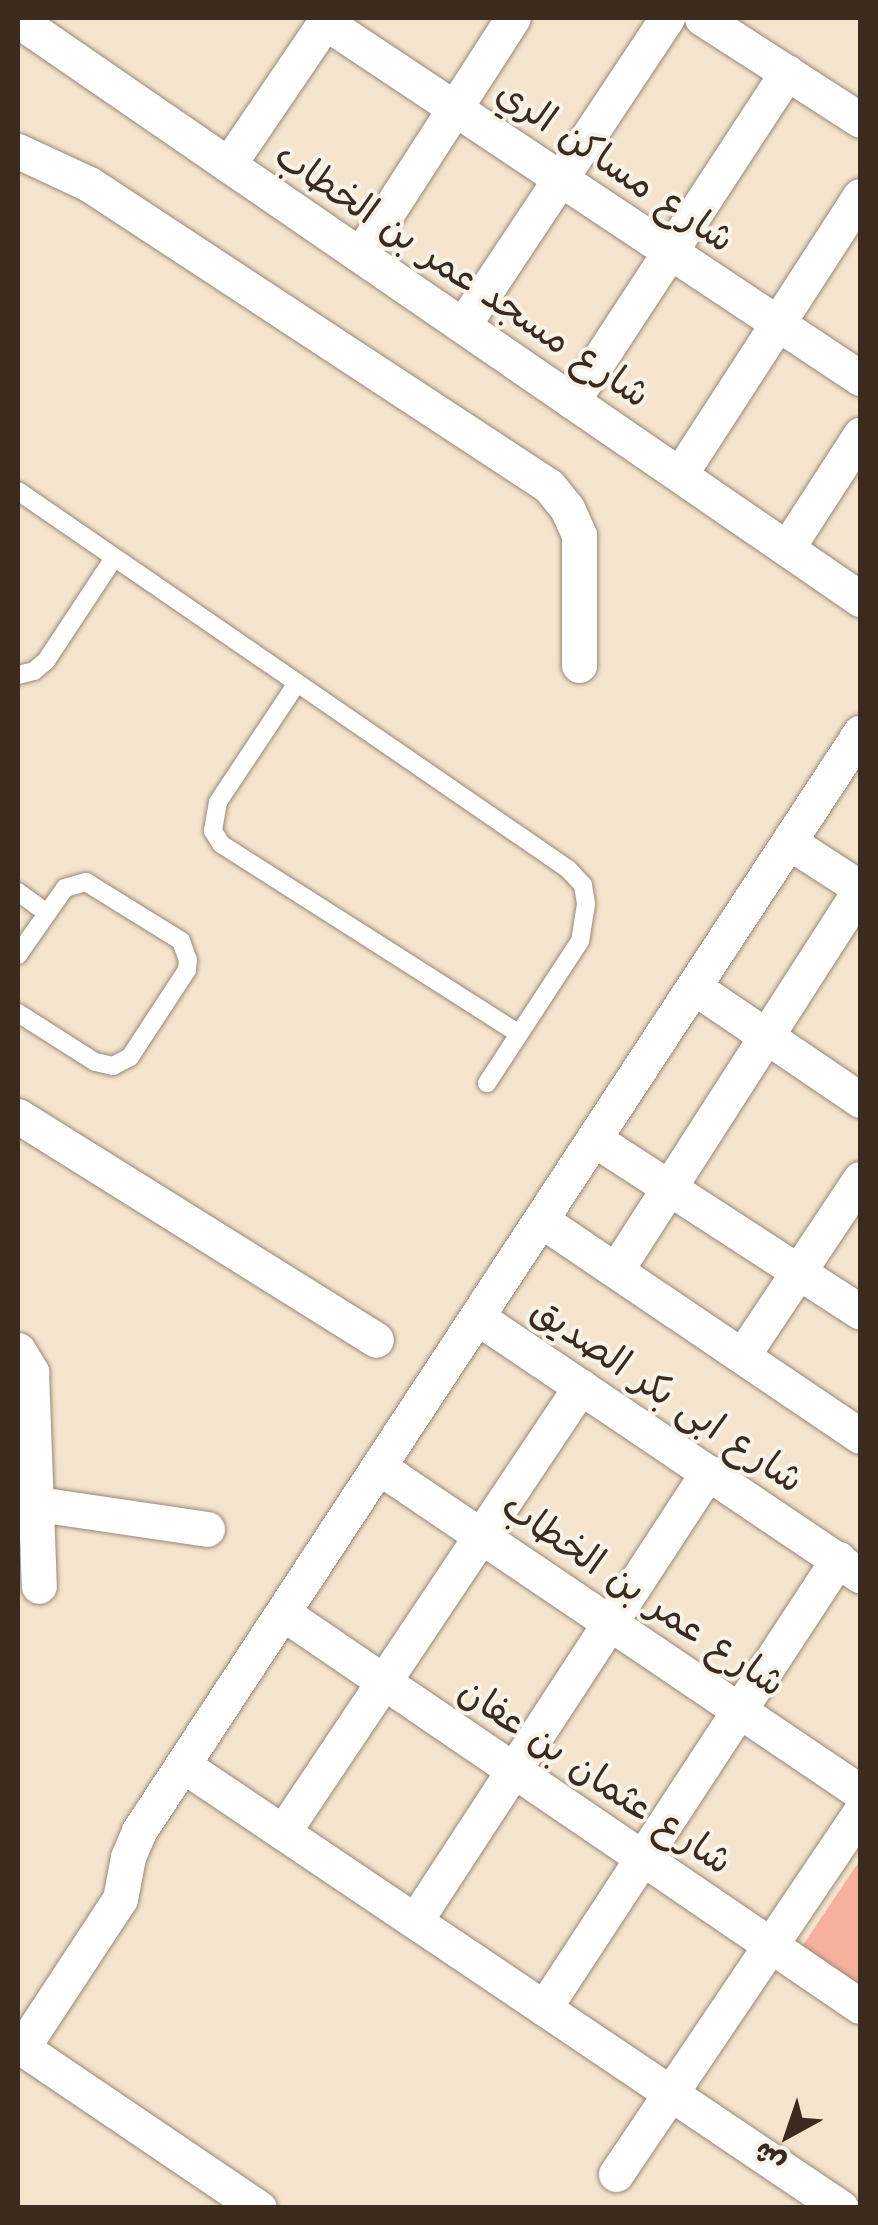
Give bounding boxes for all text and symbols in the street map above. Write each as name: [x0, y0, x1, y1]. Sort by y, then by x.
street label: شارع مساكن الري: [488, 69, 744, 261]
street label: شارع مسجد عمر بن الخطاب: [267, 131, 659, 417]
street label: شارع ابى بكر الصديق: [523, 1286, 813, 1502]
street label: شارع عمر بن الخطاب: [494, 1482, 794, 1706]
street label: شارع عثمان بن عفان: [451, 1667, 741, 1883]
north arrow: [738, 2085, 838, 2185]
text: ش: [745, 2134, 793, 2182]

